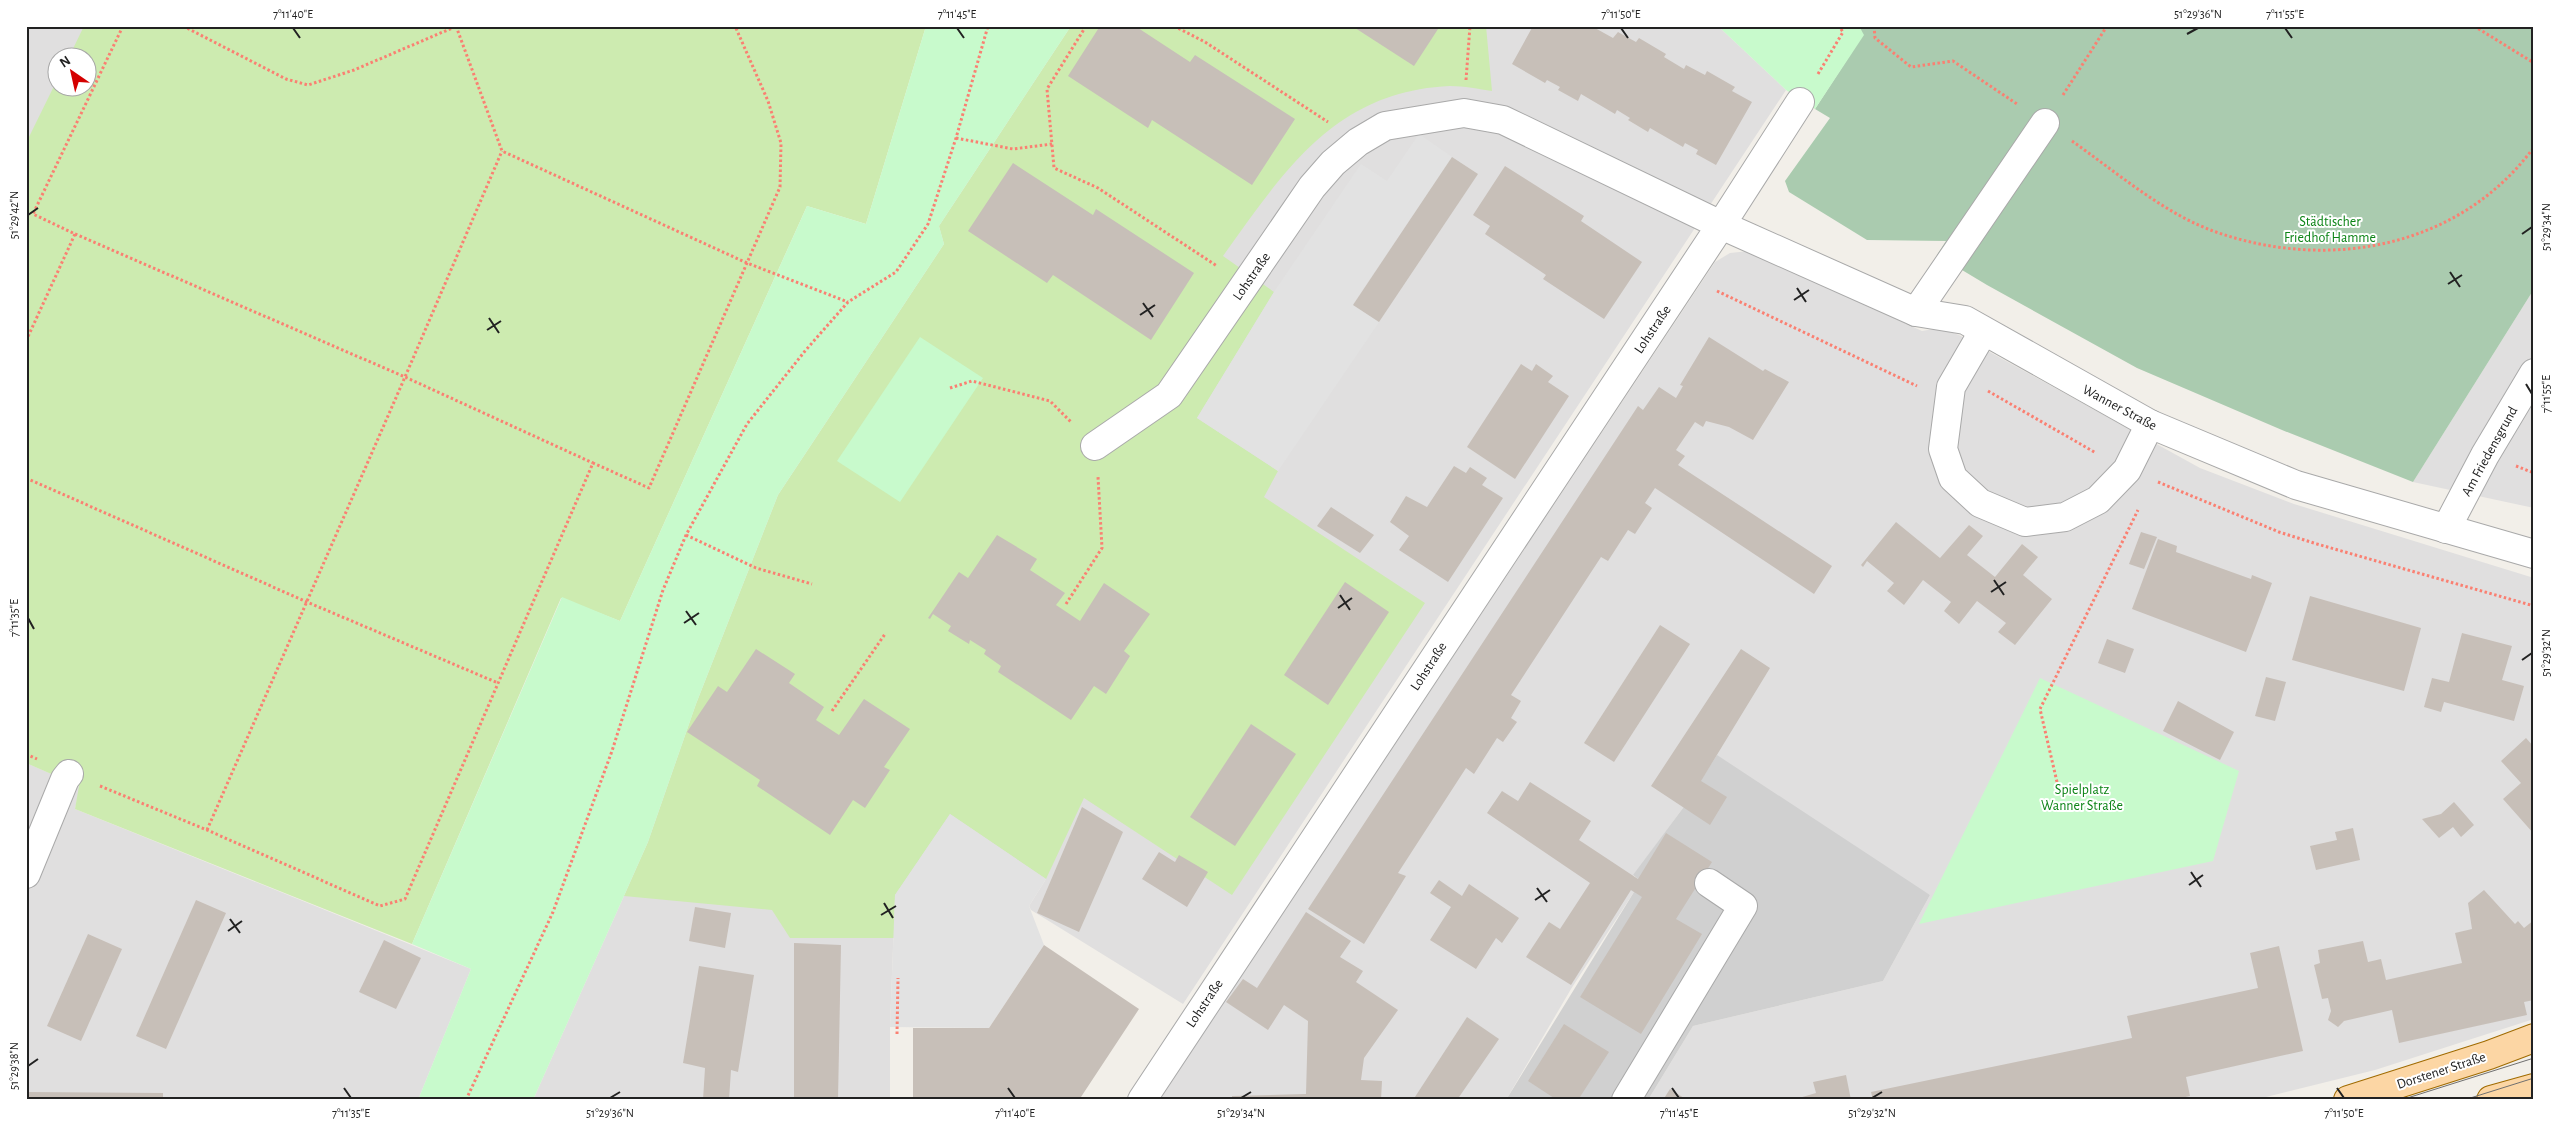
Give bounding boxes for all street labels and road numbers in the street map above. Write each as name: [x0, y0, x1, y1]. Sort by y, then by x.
street label: Lohstraße: [1230, 250, 1273, 303]
street label: Lohstraße: [1632, 303, 1674, 356]
street label: Wanner Straße: [2080, 382, 2159, 433]
street label: Am Friedensgrund: [2459, 404, 2520, 499]
street label: Lohstraße: [1408, 640, 1450, 693]
street label: Lohstraße: [1184, 977, 1226, 1030]
street label: Dorstener Straße: [2395, 1050, 2488, 1092]

